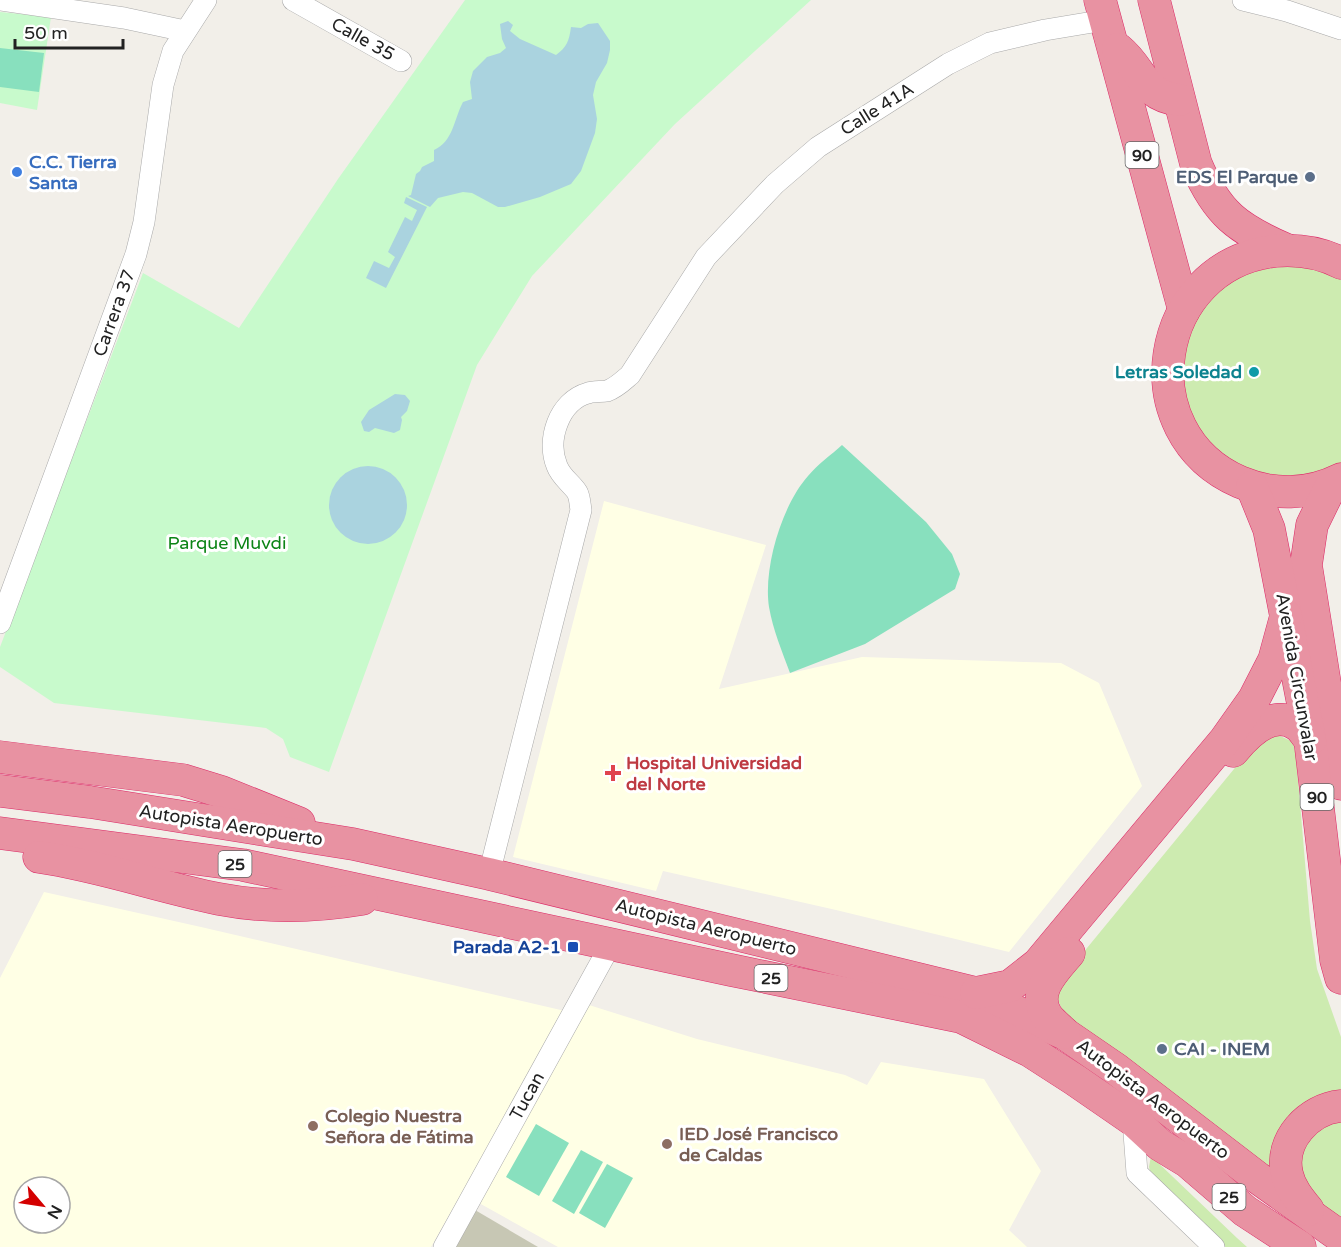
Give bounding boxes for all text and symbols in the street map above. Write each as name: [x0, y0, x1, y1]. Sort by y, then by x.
scale bar: [15, 12, 123, 50]
street label: Calle 35: [327, 13, 399, 65]
text: 50 m: [24, 22, 68, 44]
street label: Calle 41A: [836, 78, 918, 140]
road number: 90: [1126, 142, 1158, 168]
place label: C.C. Tierra Santa: [29, 151, 117, 194]
marker: C.C. Tierra Santa: [10, 165, 24, 179]
place label: EDS El Parque: [1176, 166, 1298, 188]
marker: EDS El Parque: [1303, 170, 1317, 184]
street label: Carrera 37: [88, 267, 140, 359]
place label: Letras Soledad: [1115, 361, 1242, 383]
marker: Letras Soledad: [1247, 365, 1261, 379]
park label: Parque Muvdi: [168, 532, 286, 554]
street label: Avenida Circunvalar: [1271, 591, 1323, 763]
place label: Hospital Universidad del Norte: [626, 752, 802, 795]
marker: Hospital Universidad del Norte: [604, 764, 622, 782]
road number: 90: [1300, 784, 1334, 810]
street label: Autopista Aeropuerto: [137, 800, 325, 850]
road number: 25: [218, 851, 252, 877]
street label: Autopista Aeropuerto: [613, 894, 799, 960]
place label: Parada A2-1: [453, 936, 561, 958]
marker: Parada A2-1: [566, 940, 580, 954]
road number: 25: [754, 965, 788, 991]
street label: Autopista Aeropuerto: [1072, 1034, 1234, 1164]
place label: CAI - INEM: [1174, 1038, 1270, 1060]
marker: CAI - INEM: [1155, 1042, 1169, 1056]
street label: Tucan: [505, 1068, 549, 1124]
place label: Colegio Nuestra Señora de Fátima: [325, 1105, 474, 1148]
marker: Colegio Nuestra Señora de Fátima: [306, 1119, 320, 1133]
place label: IED José Francisco de Caldas: [679, 1123, 838, 1166]
marker: IED José Francisco de Caldas: [660, 1137, 674, 1151]
north arrow: [12, 1175, 72, 1235]
road number: 25: [1212, 1184, 1246, 1210]
text: N: [42, 1201, 66, 1222]

